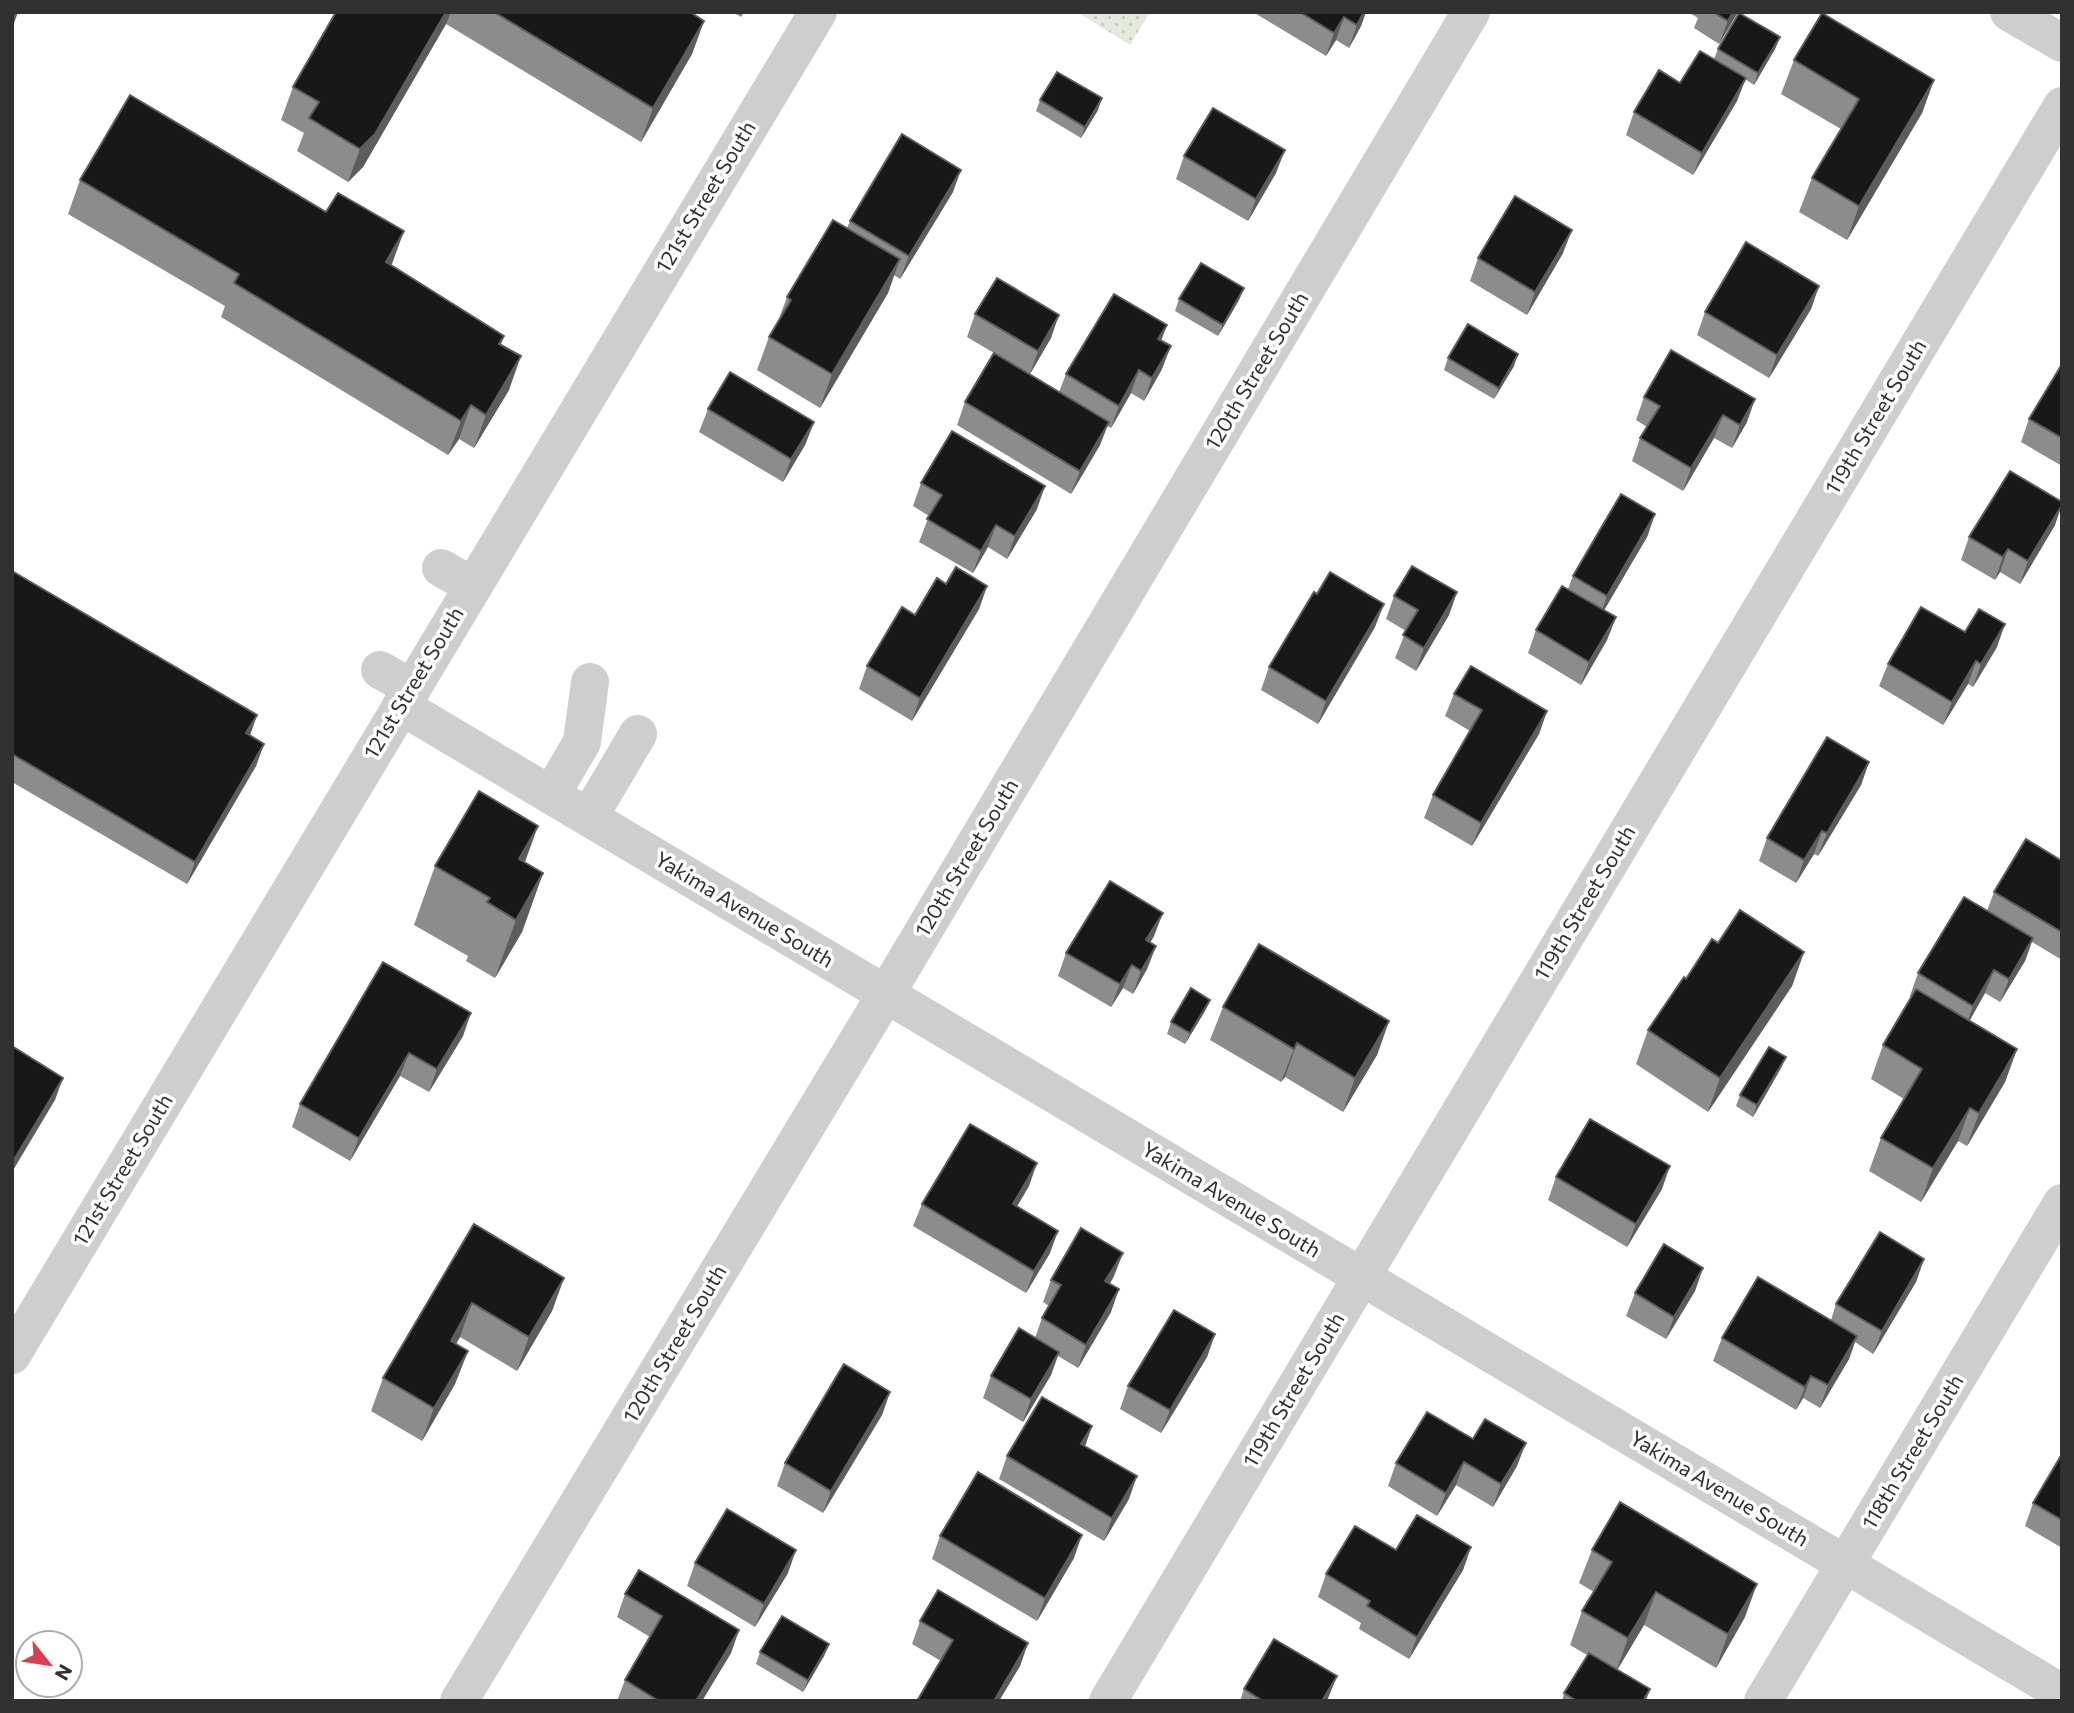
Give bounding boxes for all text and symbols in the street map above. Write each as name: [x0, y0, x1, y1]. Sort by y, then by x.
street label: 121st Street South: [650, 116, 760, 277]
street label: 120th Street South: [1199, 287, 1313, 454]
street label: 119th Street South: [1819, 334, 1931, 498]
street label: 121st Street South: [358, 602, 468, 763]
street label: 120th Street South: [909, 774, 1023, 941]
street label: 119th Street South: [1528, 820, 1640, 984]
street label: Yakima Avenue South: [651, 845, 839, 972]
street label: 121st Street South: [67, 1089, 177, 1250]
street label: Yakima Avenue South: [1138, 1135, 1326, 1262]
street label: 120th Street South: [617, 1260, 731, 1427]
street label: 119th Street South: [1237, 1307, 1349, 1471]
street label: 118th Street South: [1856, 1369, 1968, 1533]
street label: Yakima Avenue South: [1626, 1424, 1814, 1551]
north arrow: [14, 1629, 84, 1699]
text: N: [51, 1661, 78, 1685]

